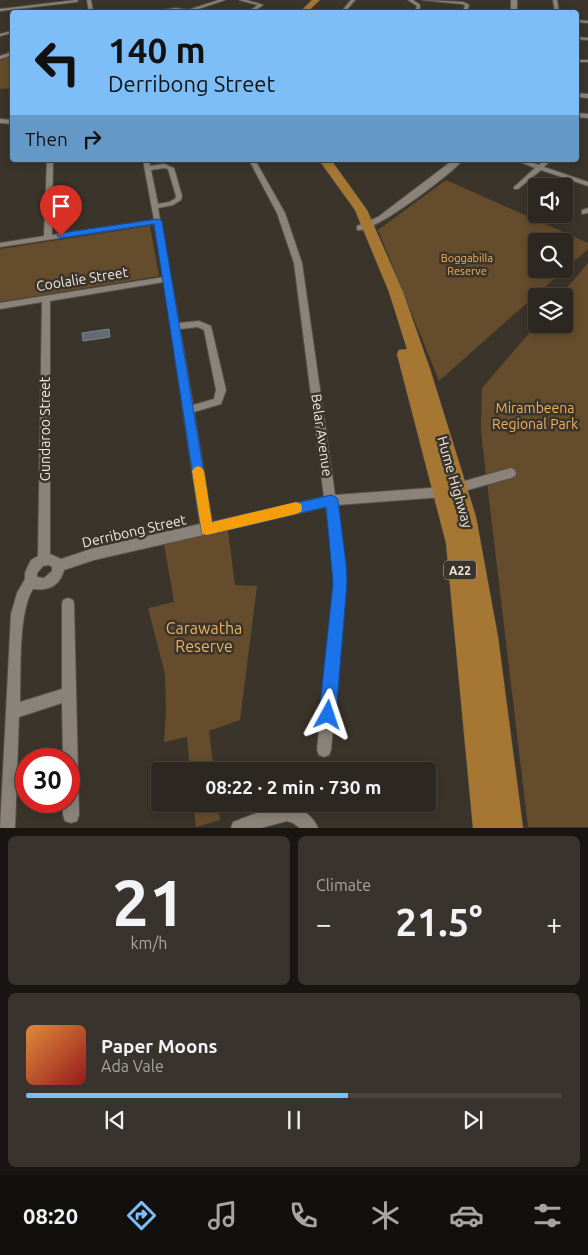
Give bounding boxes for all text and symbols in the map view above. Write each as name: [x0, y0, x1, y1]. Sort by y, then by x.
icon: left: [25, 30, 90, 95]
text: 140 m: [108, 30, 206, 70]
text: Derribong Street: [108, 71, 275, 96]
icon: right: [78, 125, 106, 153]
text: Then: [25, 128, 68, 150]
map controls: [528, 178, 573, 333]
button: sound: [528, 178, 573, 223]
pin: [40, 185, 82, 236]
icon: arrive: [47, 192, 75, 220]
button: search: [528, 233, 573, 278]
park label: Boggabilla Reserve: [441, 252, 493, 277]
street label: Coolalie Street: [35, 264, 130, 294]
button: layers: [528, 288, 573, 333]
street label: Gundaroo Street: [37, 376, 53, 481]
street label: Belar Avenue: [308, 393, 336, 477]
park label: Mirambeena Regional Park: [492, 400, 578, 432]
street label: Hume Highway: [434, 434, 476, 530]
street label: Derribong Street: [80, 511, 188, 551]
road number: A22: [444, 560, 476, 580]
park label: Carawatha Reserve: [166, 619, 242, 655]
position arrow: [301, 688, 353, 740]
speed limit sign: 30: [15, 748, 80, 813]
text: 08:22 · 2 min · 730 m: [206, 776, 381, 798]
text: 21: [112, 865, 186, 938]
text: Climate: [316, 876, 371, 894]
text: 21.5°: [395, 901, 483, 943]
text: −: [316, 908, 332, 939]
text: +: [546, 908, 562, 939]
text: km/h: [131, 934, 167, 952]
text: Paper Moons: [101, 1035, 218, 1057]
text: Ada Vale: [101, 1057, 164, 1075]
icon: previous: [101, 1106, 129, 1134]
icon: pause: [280, 1106, 308, 1134]
icon: next: [459, 1106, 487, 1134]
icon: directions: [124, 1198, 159, 1233]
icon: music: [205, 1198, 240, 1233]
icon: phone: [286, 1198, 321, 1233]
icon: climate: [368, 1198, 403, 1233]
icon: car: [449, 1198, 484, 1233]
icon: filters: [530, 1198, 565, 1233]
text: 08:20: [23, 1203, 78, 1228]

